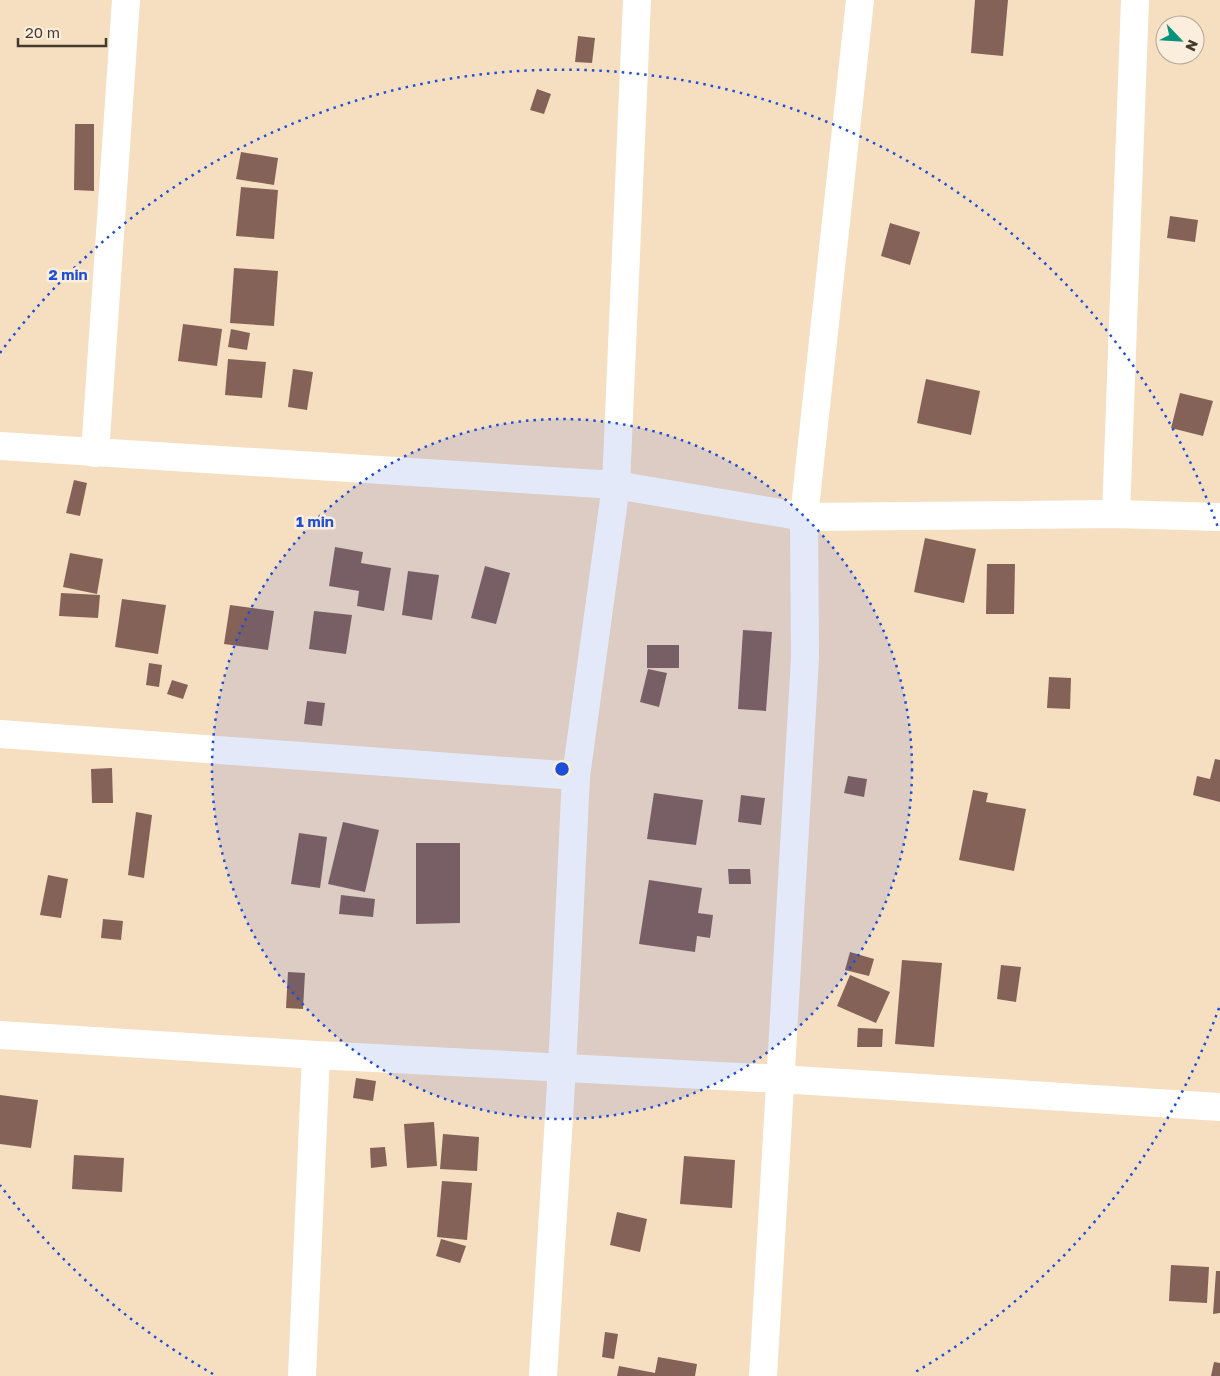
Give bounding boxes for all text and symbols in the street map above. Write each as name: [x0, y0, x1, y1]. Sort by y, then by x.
scale bar: [18, 15, 105, 47]
north arrow: [1155, 15, 1205, 65]
text: 20 m: [25, 23, 60, 41]
text: N: [1182, 37, 1202, 54]
text: 2 min: [48, 265, 88, 283]
text: 1 min: [296, 512, 334, 530]
centre of rings: [553, 760, 571, 778]

